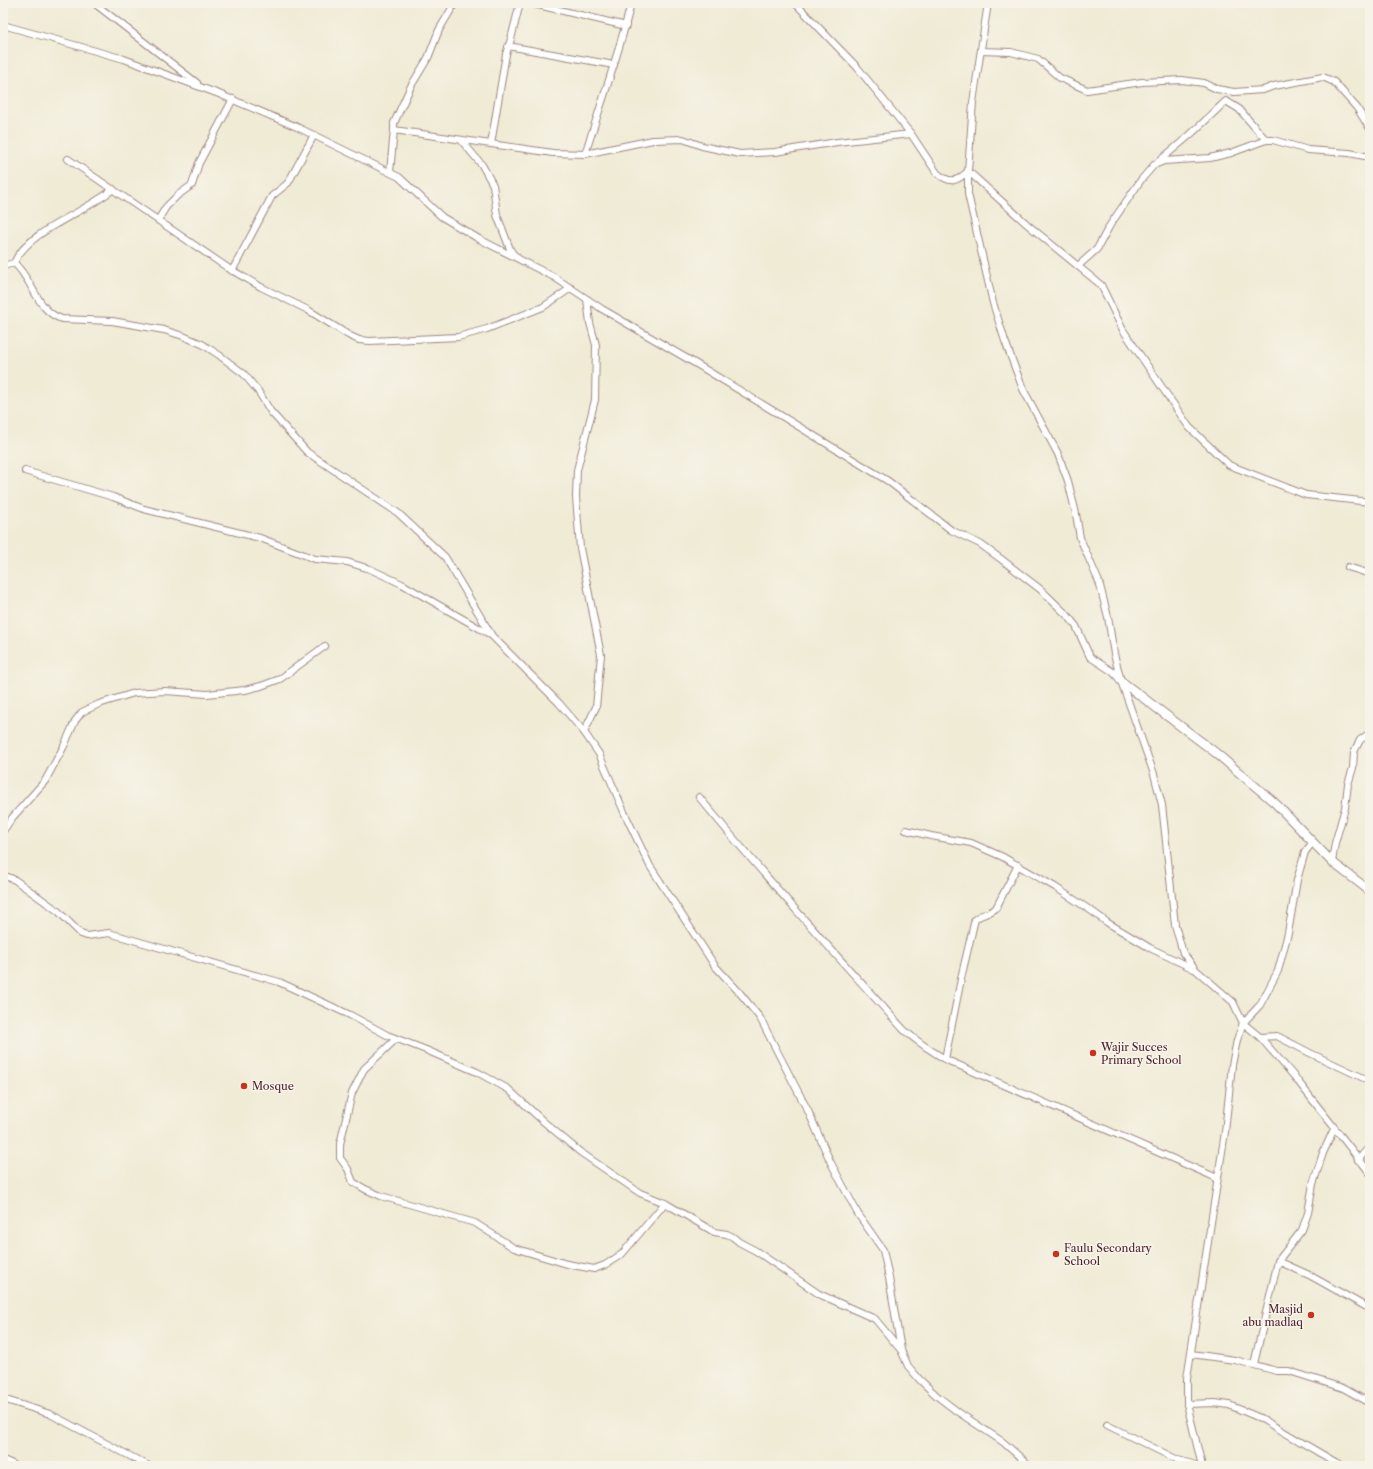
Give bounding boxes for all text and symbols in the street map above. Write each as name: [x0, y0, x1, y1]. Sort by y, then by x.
place label: Wajir Succes Primary School: [1100, 1040, 1182, 1067]
marker: Wajir Succes Primary School: [1088, 1048, 1098, 1058]
place label: Mosque: [252, 1079, 294, 1093]
marker: Mosque: [239, 1081, 249, 1091]
place label: Faulu Secondary School: [1064, 1241, 1153, 1268]
marker: Faulu Secondary School: [1051, 1249, 1061, 1259]
place label: Masjid abu madlaq: [1242, 1302, 1303, 1329]
marker: Masjid abu madlaq: [1306, 1310, 1316, 1320]

